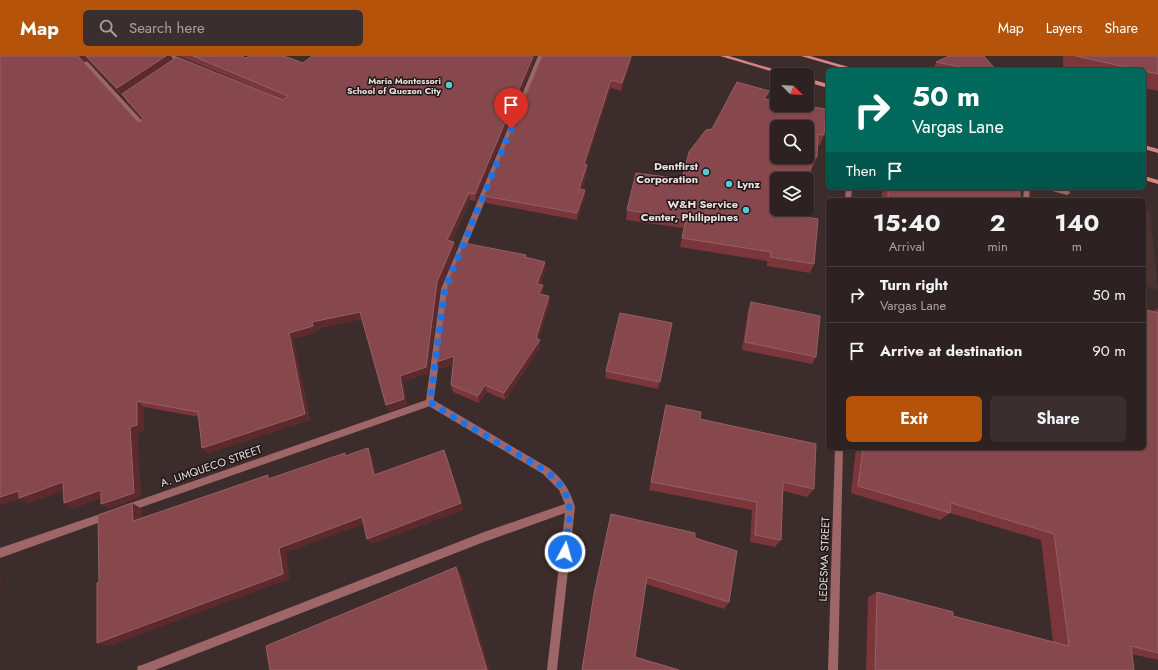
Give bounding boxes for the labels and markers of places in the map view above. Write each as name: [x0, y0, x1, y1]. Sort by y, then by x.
place label: Maria Montessori School of Quezon City: [347, 74, 442, 97]
marker: Maria Montessori School of Quezon City: [444, 80, 454, 90]
pin: [494, 88, 528, 129]
place label: Dentfirst Corporation: [636, 158, 698, 187]
marker: Dentfirst Corporation: [701, 167, 711, 177]
place label: Lynz: [737, 176, 760, 192]
marker: Lynz: [724, 179, 734, 189]
place label: W&H Service Center, Philippines: [641, 196, 738, 225]
marker: W&H Service Center, Philippines: [741, 205, 751, 215]

